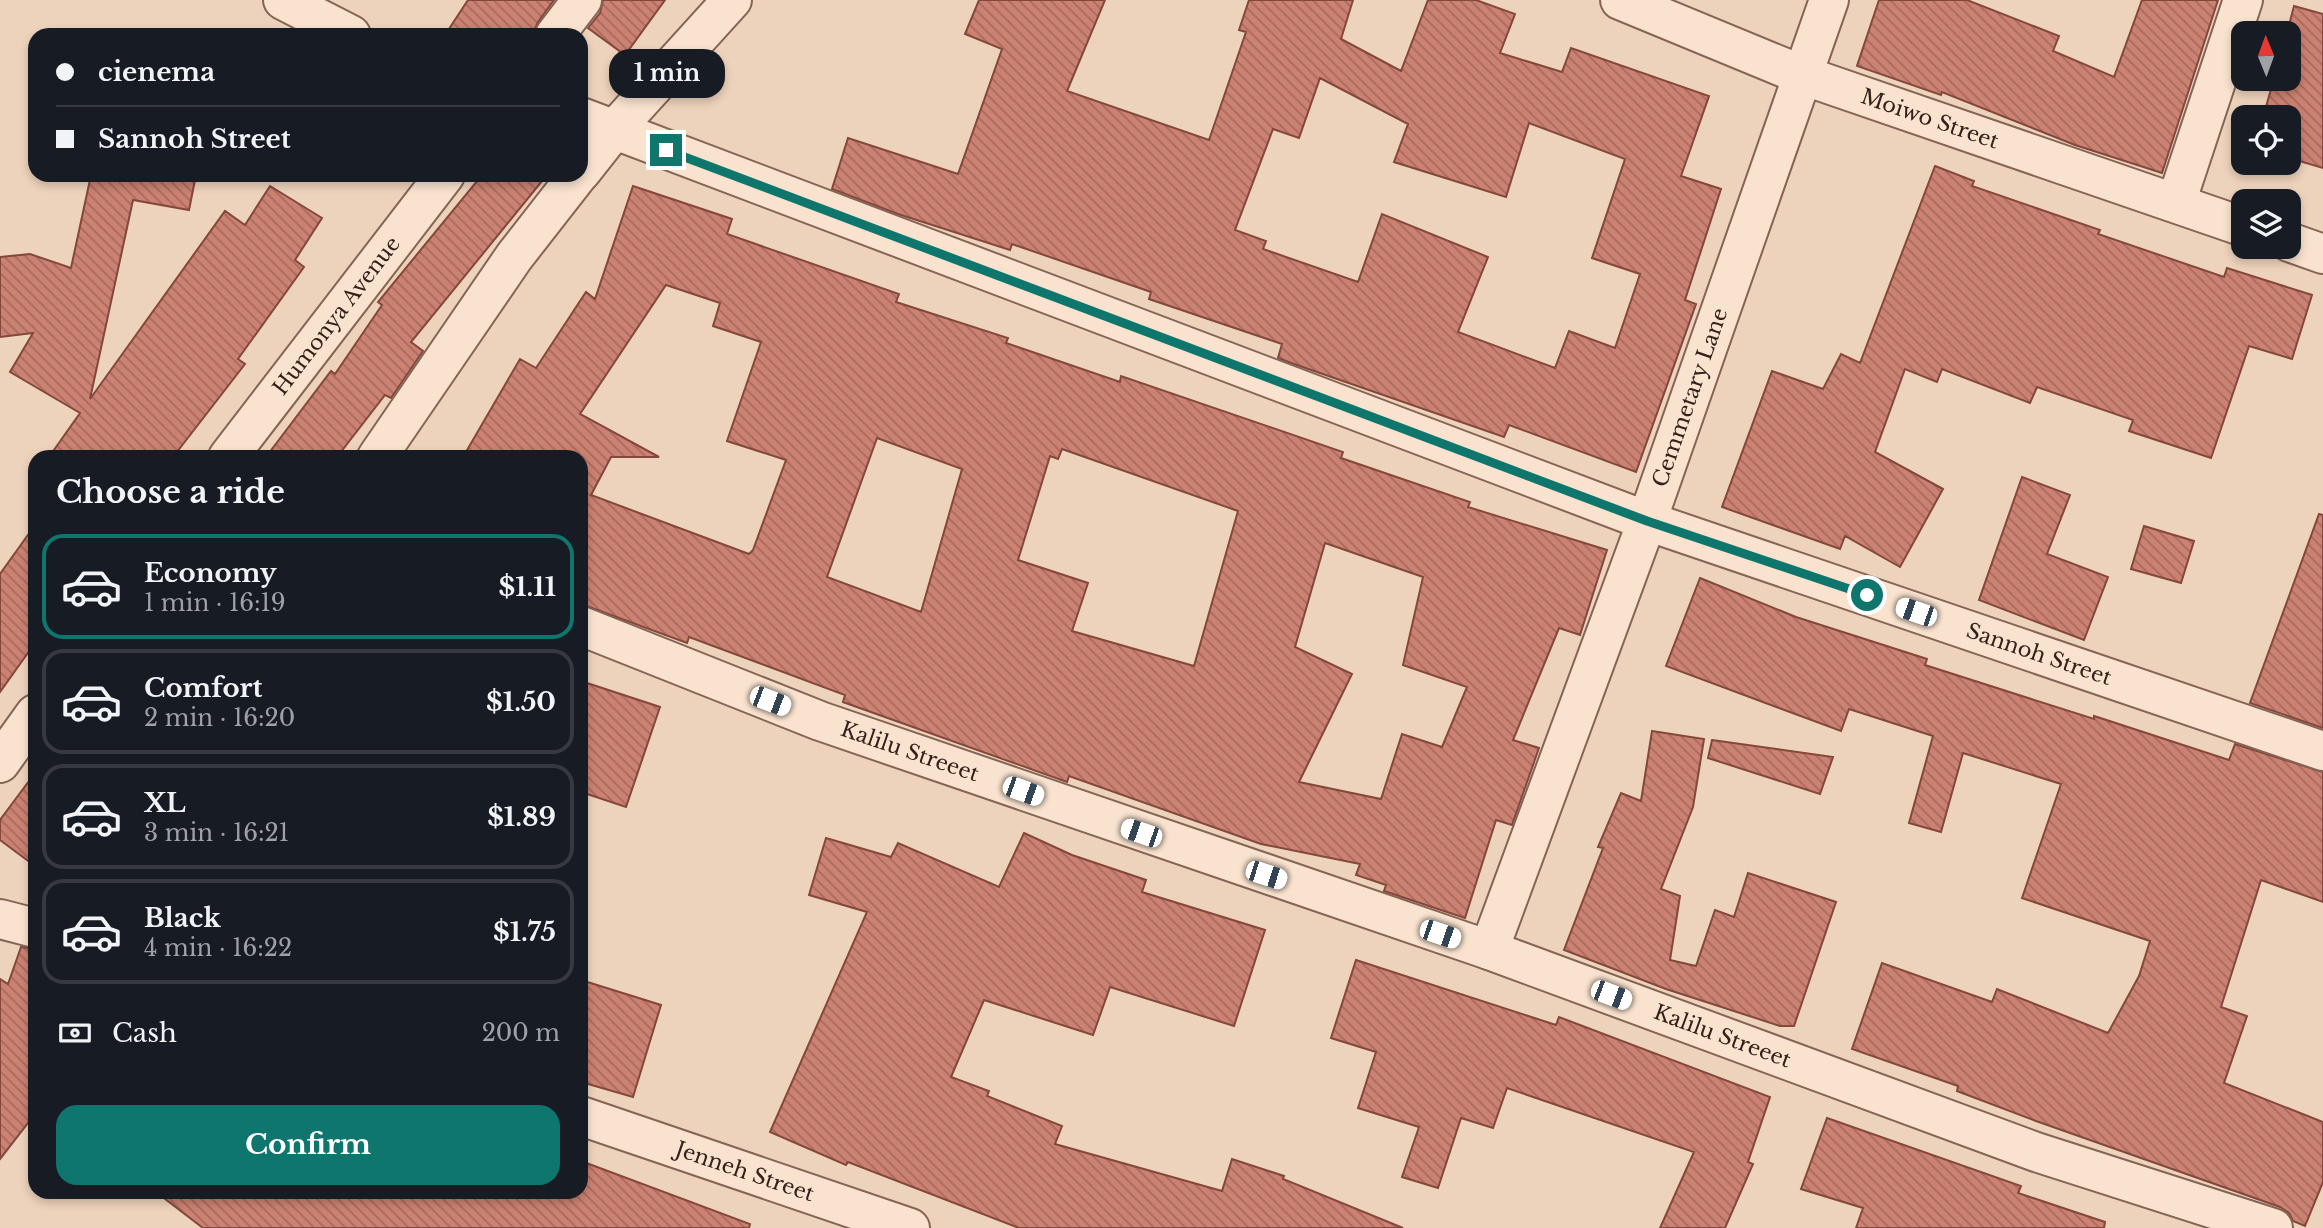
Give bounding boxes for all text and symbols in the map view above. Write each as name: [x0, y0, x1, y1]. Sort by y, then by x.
north arrow: [2231, 21, 2301, 91]
map controls: [2231, 21, 2301, 259]
callout: 1 min: [608, 48, 724, 97]
text: cienema: [98, 56, 215, 88]
text: 1 min: [634, 59, 700, 87]
street label: Moiwo Street: [1858, 83, 2002, 155]
button: locate: [2231, 105, 2301, 175]
text: Sannoh Street: [98, 123, 291, 155]
route end: [650, 134, 682, 166]
button: layers: [2231, 189, 2301, 259]
street label: Humonya Avenue: [267, 231, 406, 400]
street label: Cemmetary Lane: [1647, 304, 1733, 490]
text: Choose a ride: [56, 472, 285, 512]
icon: car: [60, 555, 123, 618]
text: Economy: [144, 557, 277, 589]
text: $1.11: [498, 571, 556, 603]
route start: [1851, 579, 1883, 611]
text: 1 min · 16:19: [144, 589, 286, 617]
car: [1893, 595, 1940, 629]
street label: Sannoh Street: [1963, 618, 2115, 691]
icon: car: [60, 670, 123, 733]
text: Comfort: [144, 672, 262, 704]
car: [747, 684, 794, 718]
text: $1.50: [486, 686, 556, 718]
text: 2 min · 16:20: [144, 704, 295, 732]
street label: Kalilu Streeet: [837, 716, 982, 787]
car: [1000, 774, 1047, 808]
icon: car: [60, 785, 123, 848]
text: XL: [144, 787, 186, 819]
text: $1.89: [487, 801, 556, 833]
car: [1118, 816, 1165, 850]
text: 3 min · 16:21: [144, 819, 289, 847]
car: [1243, 859, 1290, 891]
icon: car: [60, 900, 123, 963]
text: Black: [144, 902, 221, 934]
text: $1.75: [493, 916, 556, 948]
car: [1417, 917, 1464, 951]
text: 4 min · 16:22: [144, 934, 292, 962]
car: [1588, 978, 1635, 1012]
street label: Kalilu Streeet: [1650, 999, 1795, 1073]
icon: cash: [56, 1014, 94, 1052]
text: Cash: [112, 1017, 177, 1049]
text: 200 m: [482, 1019, 560, 1047]
button: Confirm: [56, 1105, 560, 1185]
street label: Jenneh Street: [669, 1135, 817, 1207]

